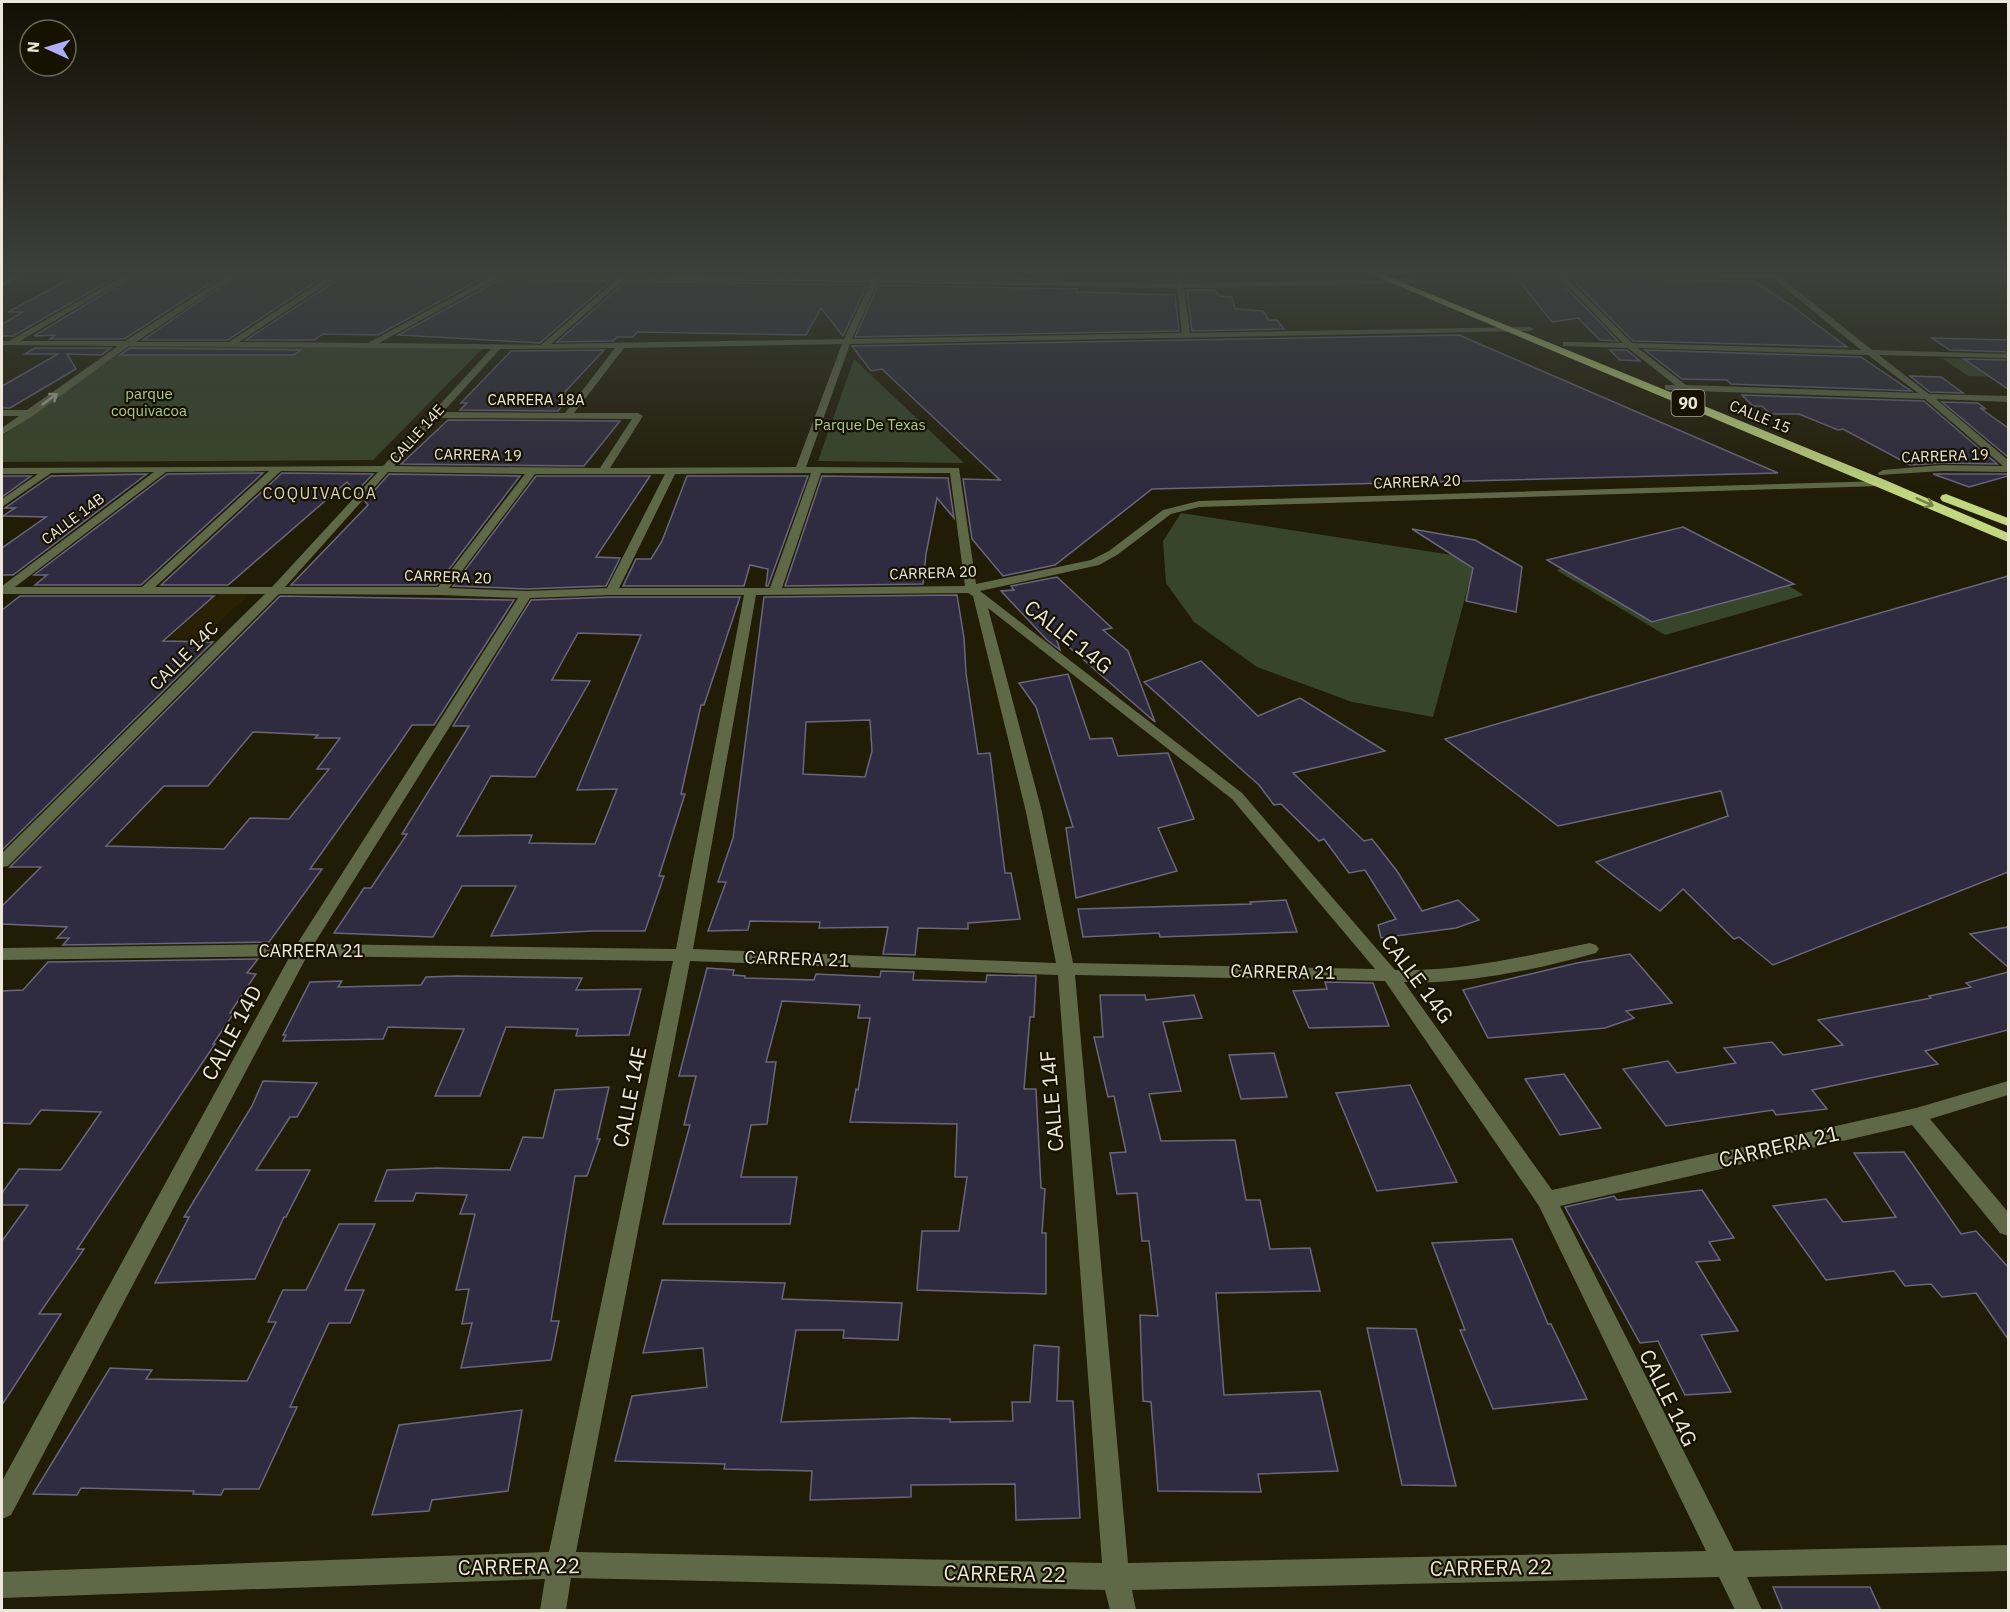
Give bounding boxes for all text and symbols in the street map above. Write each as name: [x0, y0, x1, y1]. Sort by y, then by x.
north arrow: [18, 18, 78, 78]
text: N: [23, 40, 43, 53]
park label: parque coquivacoa: [111, 384, 187, 420]
street label: CARRERA 18A: [487, 390, 585, 409]
road number: 90: [1672, 390, 1704, 416]
one-way arrow: [41, 393, 57, 405]
street label: CALLE 15: [1727, 396, 1794, 437]
street label: CALLE 14E: [385, 400, 448, 467]
park label: Parque De Texas: [814, 415, 926, 434]
street label: CARRERA 19: [434, 444, 522, 465]
street label: CARRERA 19: [1901, 444, 1989, 467]
street label: CARRERA 20: [1373, 470, 1461, 493]
district label: COQUIVACOA: [263, 483, 377, 503]
street label: CALLE 14B: [37, 489, 108, 548]
one-way arrow: [1916, 497, 1934, 508]
street label: CARRERA 20: [889, 561, 977, 584]
street label: CARRERA 20: [404, 565, 492, 588]
street label: CALLE 14G: [1019, 593, 1118, 679]
street label: CALLE 14C: [144, 616, 223, 695]
street label: CALLE 14G: [1375, 928, 1460, 1029]
street label: CARRERA 21: [258, 939, 364, 962]
street label: CARRERA 21: [744, 945, 850, 972]
street label: CARRERA 21: [1230, 959, 1336, 984]
street label: CALLE 14D: [194, 980, 268, 1085]
street label: CALLE 14E: [606, 1044, 653, 1150]
street label: CALLE 14F: [1033, 1049, 1069, 1153]
street label: CARRERA 21: [1716, 1119, 1842, 1173]
street label: CALLE 14G: [1633, 1344, 1704, 1451]
street label: CARRERA 22: [457, 1551, 581, 1581]
street label: CARRERA 22: [1429, 1552, 1553, 1582]
street label: CARRERA 22: [943, 1558, 1067, 1588]

